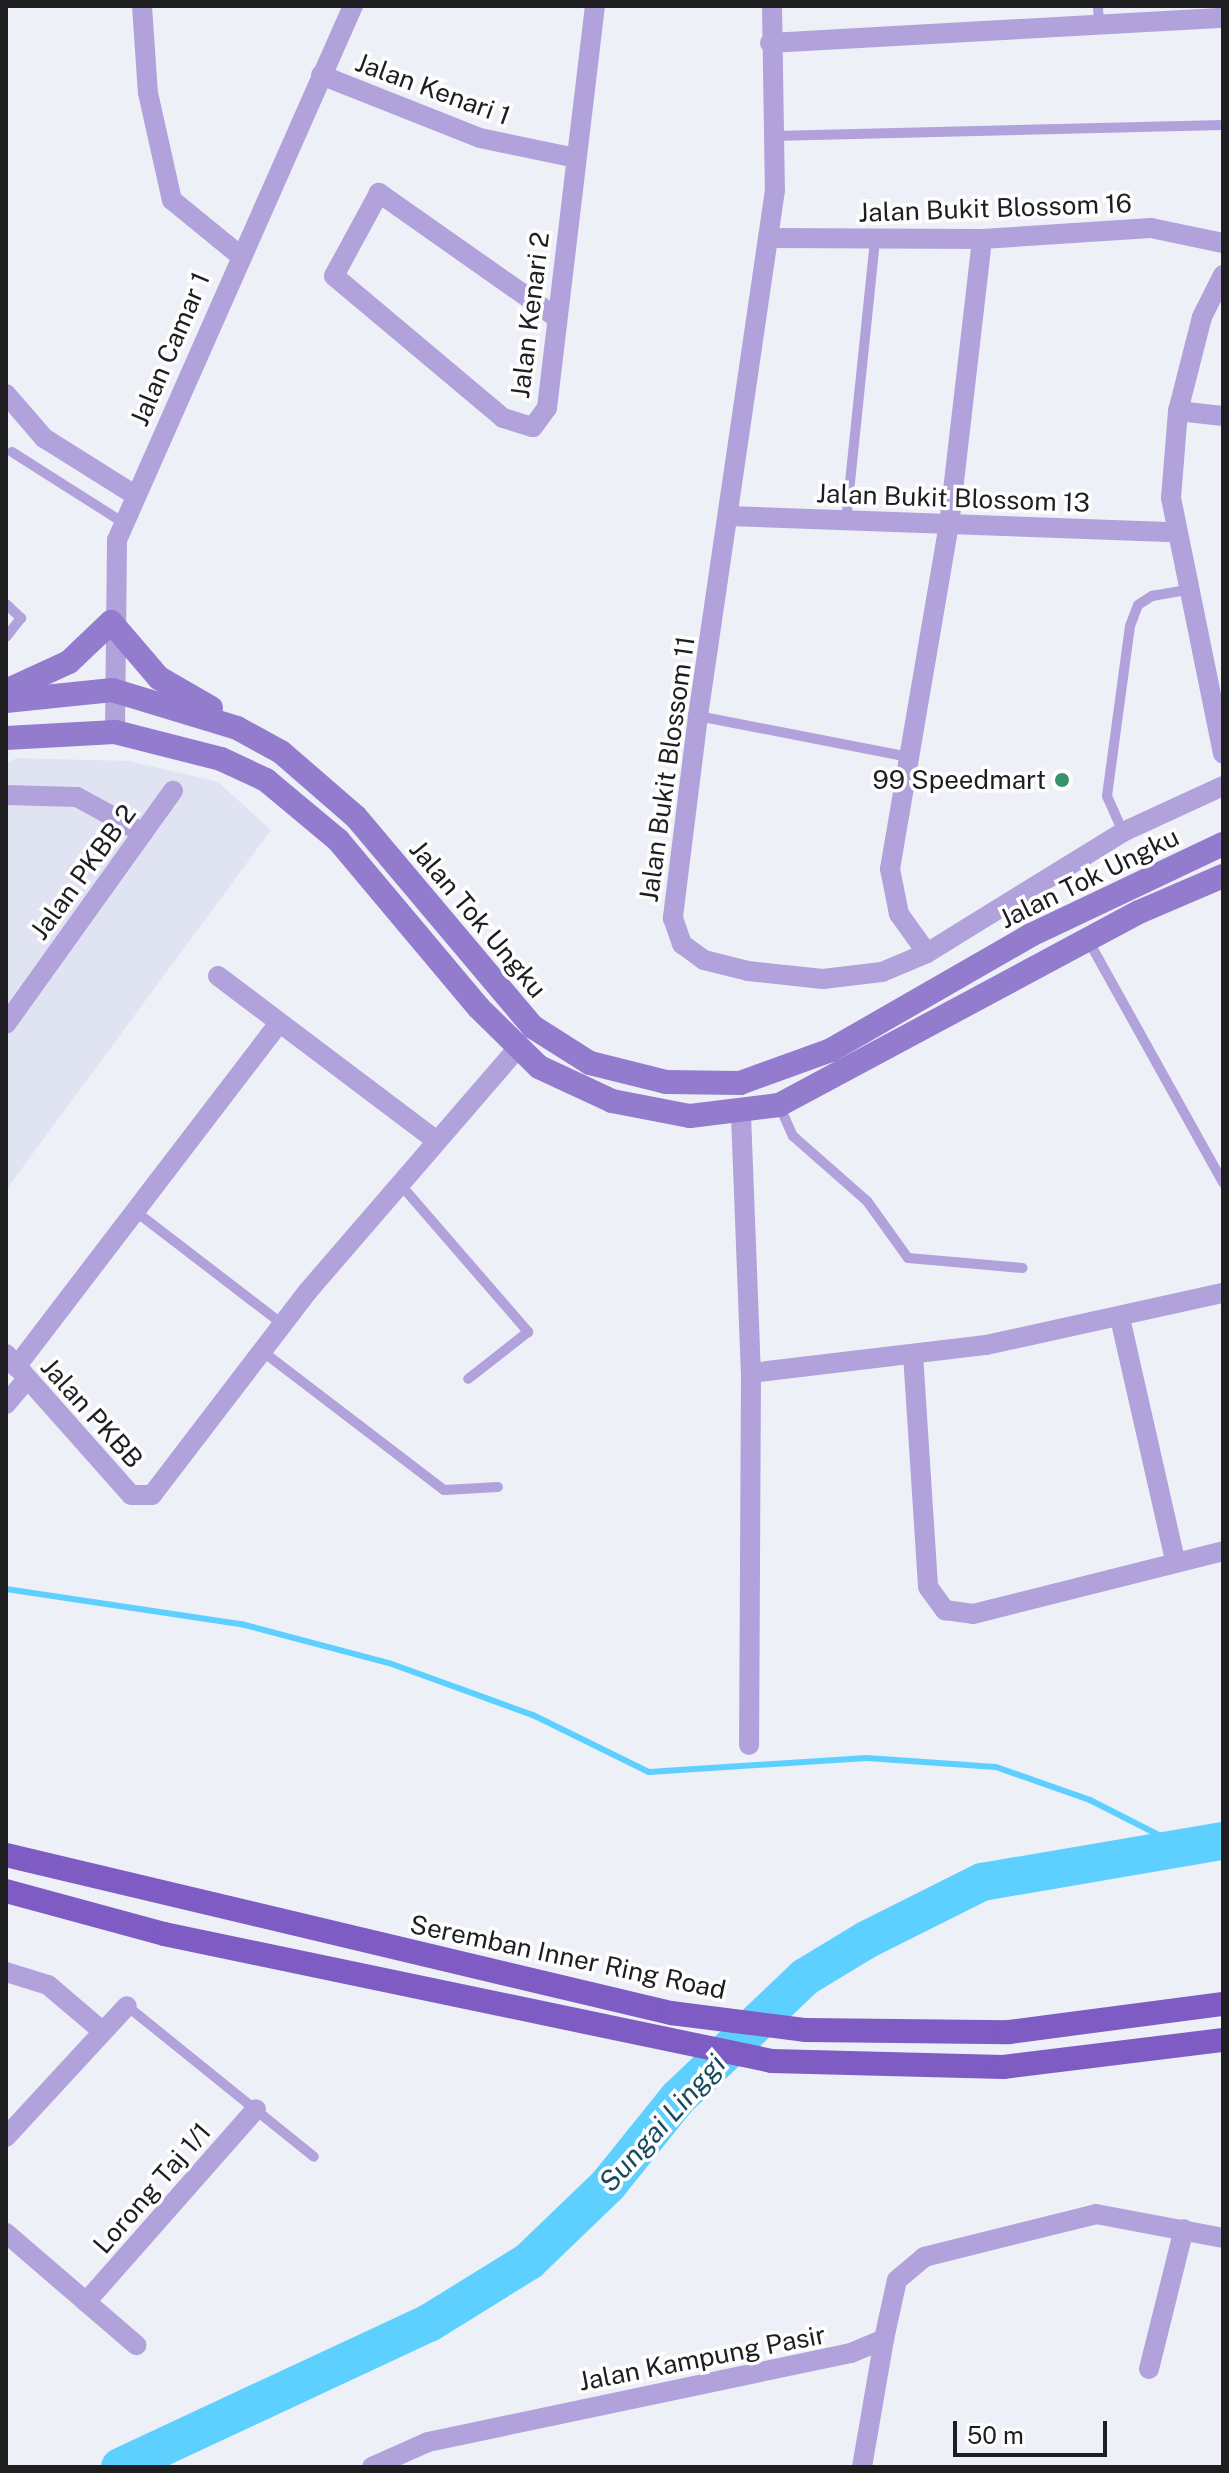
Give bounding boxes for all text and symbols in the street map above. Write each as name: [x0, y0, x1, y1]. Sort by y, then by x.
street label: Jalan Kenari 1: [351, 47, 515, 131]
street label: Jalan Bukit Blossom 16: [858, 188, 1132, 228]
street label: Jalan Kenari 2: [504, 230, 556, 400]
street label: Jalan Camar 1: [124, 267, 216, 431]
street label: Jalan Bukit Blossom 13: [815, 478, 1091, 518]
street label: Jalan Bukit Blossom 11: [633, 634, 701, 904]
place label: 99 Speedmart: [873, 764, 1046, 796]
marker: 99 Speedmart: [1053, 771, 1071, 789]
street label: Jalan PKBB 2: [24, 798, 142, 946]
street label: Jalan Tok Ungku: [994, 821, 1184, 935]
street label: Jalan Tok Ungku: [403, 834, 553, 1004]
street label: Jalan PKBB: [34, 1352, 150, 1474]
street label: Seremban Inner Ring Road: [407, 1908, 729, 2006]
water label: Sungai Linggi: [592, 2048, 732, 2198]
street label: Lorong Taj 1/1: [87, 2116, 217, 2260]
street label: Jalan Kampung Pasir: [576, 2319, 828, 2397]
scale bar: [957, 2405, 1111, 2455]
text: 50 m: [967, 2421, 1024, 2449]

